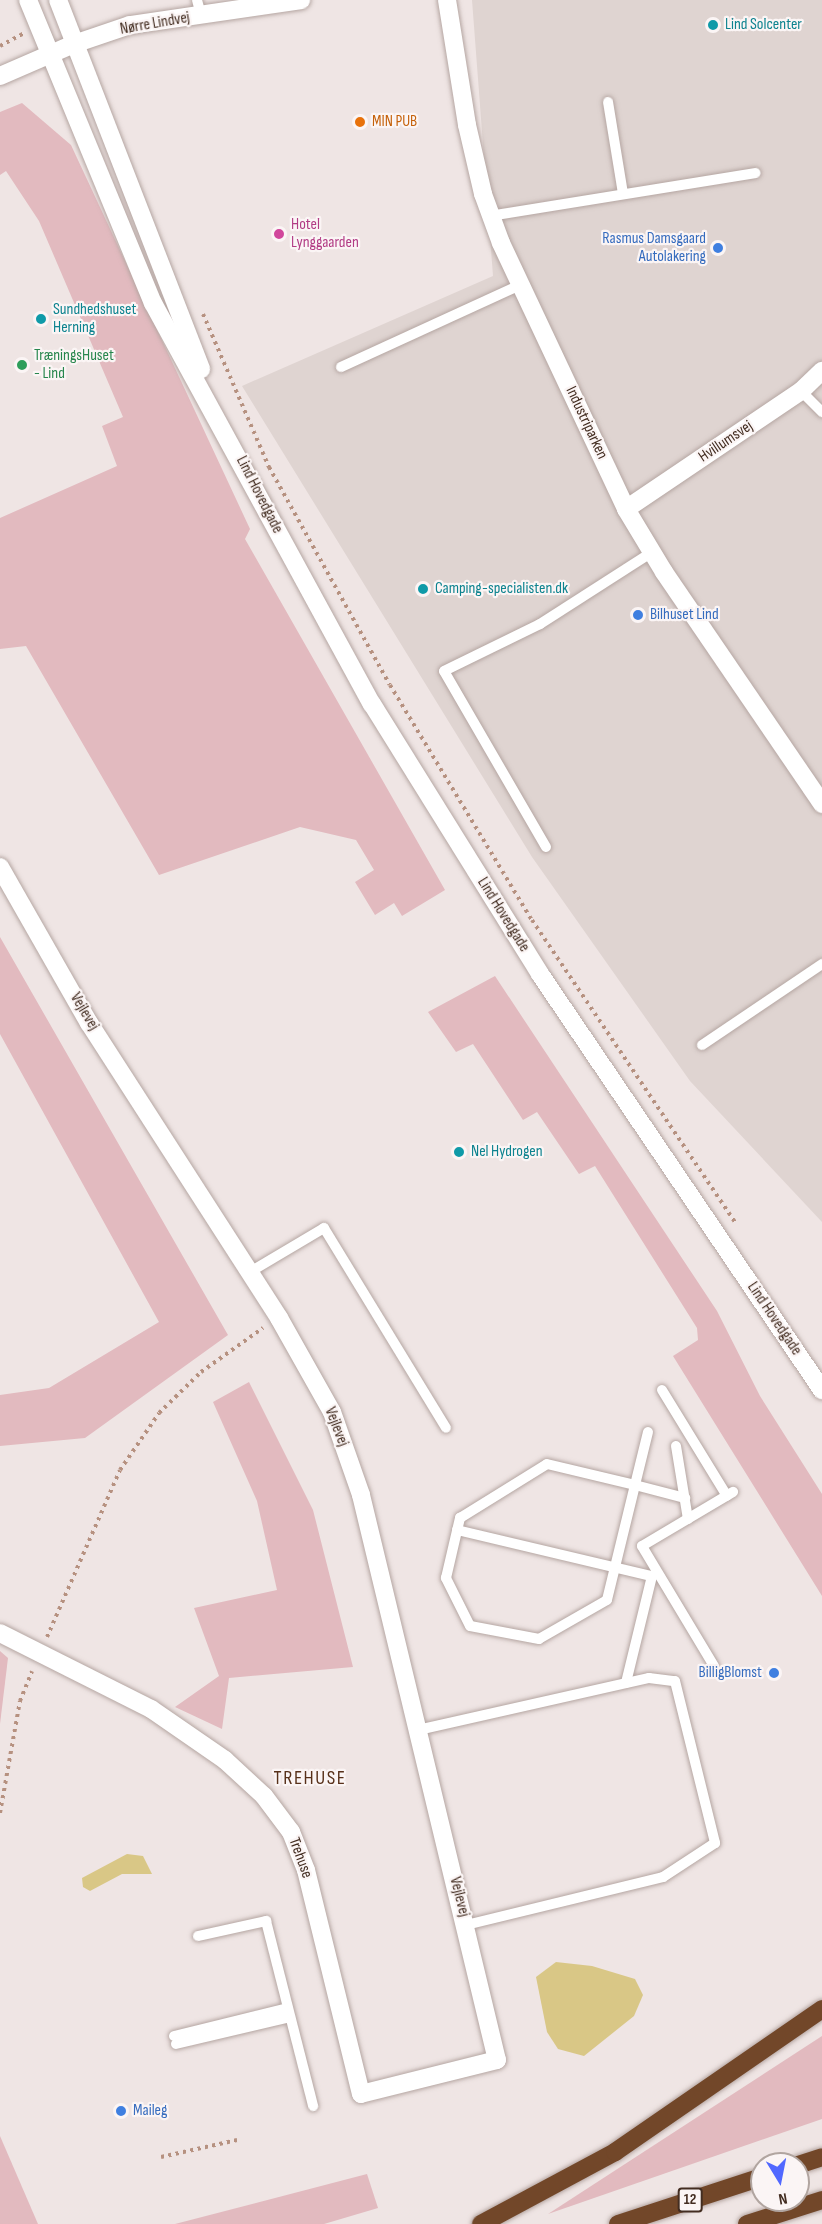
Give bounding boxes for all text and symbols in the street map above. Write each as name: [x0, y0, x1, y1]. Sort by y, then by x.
street label: Nørre Lindvej: [119, 8, 191, 40]
place label: Lind Solcenter: [725, 15, 802, 35]
marker: Lind Solcenter: [706, 18, 720, 32]
place label: MIN PUB: [372, 112, 417, 132]
marker: MIN PUB: [353, 115, 367, 129]
place label: Hotel Lynggaarden: [291, 215, 359, 253]
marker: Hotel Lynggaarden: [272, 227, 286, 241]
place label: Rasmus Damsgaard Autolakering: [602, 229, 706, 267]
marker: Rasmus Damsgaard Autolakering: [711, 241, 725, 255]
place label: Sundhedshuset Herning: [53, 300, 136, 338]
marker: Sundhedshuset Herning: [34, 312, 48, 326]
place label: TræningsHuset - Lind: [34, 346, 114, 384]
marker: TræningsHuset - Lind: [15, 358, 29, 372]
street label: Industriparken: [561, 384, 611, 462]
street label: Hvillumsvej: [695, 417, 757, 467]
street label: Lind Hovedgade: [231, 453, 287, 537]
place label: Camping-specialisten.dk: [435, 579, 568, 599]
marker: Camping-specialisten.dk: [416, 582, 430, 596]
place label: Bilhuset Lind: [650, 605, 719, 625]
marker: Bilhuset Lind: [631, 608, 645, 622]
street label: Lind Hovedgade: [473, 874, 533, 956]
street label: Vejlevej: [65, 990, 103, 1034]
place label: Nel Hydrogen: [471, 1142, 542, 1162]
marker: Nel Hydrogen: [452, 1145, 466, 1159]
street label: Lind Hovedgade: [742, 1279, 806, 1359]
street label: Vejlevej: [320, 1405, 352, 1449]
place label: BilligBlomst: [699, 1663, 762, 1683]
marker: BilligBlomst: [767, 1666, 781, 1680]
district label: TREHUSE: [274, 1766, 346, 1790]
street label: Trehuse: [284, 1835, 316, 1881]
street label: Vejlevej: [445, 1875, 473, 1919]
place label: Maileg: [133, 2101, 167, 2121]
marker: Maileg: [114, 2104, 128, 2118]
north arrow: [750, 2152, 810, 2212]
road number: 12: [676, 2188, 704, 2212]
text: N: [777, 2188, 789, 2208]

